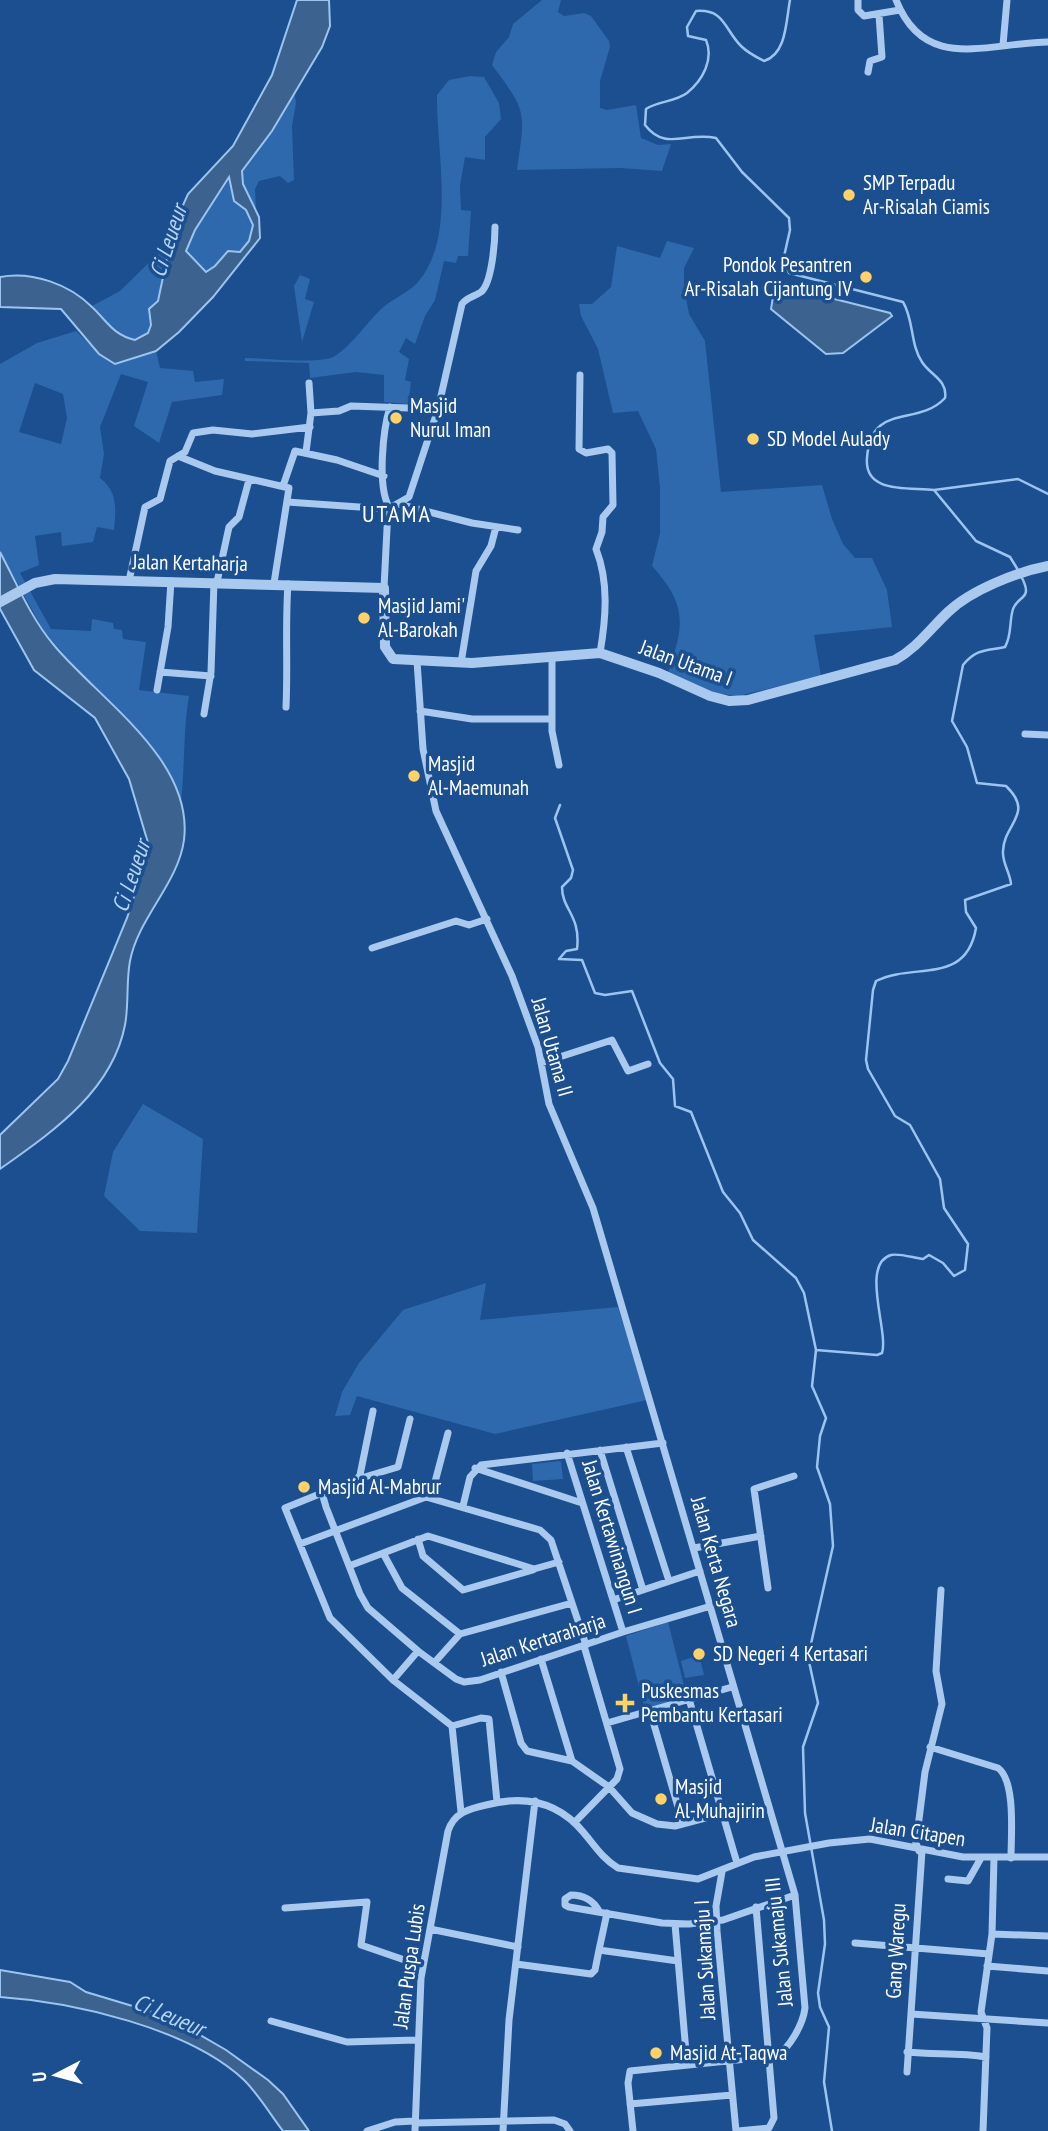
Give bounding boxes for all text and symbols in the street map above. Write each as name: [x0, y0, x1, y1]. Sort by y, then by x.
place label: SMP Terpadu Ar-Risalah Ciamis: [863, 169, 990, 220]
marker: SMP Terpadu Ar-Risalah Ciamis: [841, 187, 857, 203]
water label: Ci Leueur: [142, 198, 194, 281]
place label: Pondok Pesantren Ar-Risalah Cijantung IV: [685, 251, 852, 302]
marker: Pondok Pesantren Ar-Risalah Cijantung IV: [858, 269, 874, 285]
place label: Masjid Nurul Iman: [410, 392, 491, 443]
marker: Masjid Nurul Iman: [388, 410, 404, 426]
place label: SD Model Aulady: [767, 425, 890, 452]
marker: SD Model Aulady: [745, 431, 761, 447]
district label: UTAMA: [362, 498, 432, 529]
street label: Jalan Kertaharja: [131, 548, 248, 577]
place label: Masjid Jami' Al-Barokah: [378, 592, 465, 643]
marker: Masjid Jami' Al-Barokah: [356, 610, 372, 626]
street label: Jalan Utama I: [635, 633, 736, 692]
place label: Masjid Al-Maemunah: [428, 750, 529, 801]
marker: Masjid Al-Maemunah: [406, 768, 422, 784]
water label: Ci Leueur: [105, 833, 158, 916]
street label: Jalan Utama II: [525, 993, 579, 1100]
street label: Jalan Kertawinangun I: [576, 1456, 649, 1617]
place label: Masjid Al-Mabrur: [318, 1473, 442, 1500]
marker: Masjid Al-Mabrur: [296, 1479, 312, 1495]
street label: Jalan Kerta Negara: [685, 1492, 748, 1630]
street label: Jalan Kertaraharja: [476, 1607, 609, 1673]
place label: SD Negeri 4 Kertasari: [713, 1640, 868, 1667]
marker: SD Negeri 4 Kertasari: [691, 1646, 707, 1662]
place label: Puskesmas Pembantu Kertasari: [641, 1677, 783, 1728]
marker: Puskesmas Pembantu Kertasari: [615, 1693, 635, 1713]
place label: Masjid Al-Muhajirin: [675, 1773, 765, 1824]
marker: Masjid Al-Muhajirin: [653, 1791, 669, 1807]
street label: Jalan Citapen: [868, 1811, 968, 1852]
street label: Jalan Sukamaju III: [758, 1876, 799, 2009]
street label: Jalan Sukamaju I: [688, 1899, 721, 2022]
street label: Jalan Puspa Lubis: [386, 1902, 431, 2031]
street label: Gang Waregu: [880, 1903, 911, 1999]
water label: Ci Leueur: [129, 1987, 212, 2044]
place label: Masjid At-Taqwa: [670, 2039, 787, 2066]
north arrow: [21, 2040, 91, 2110]
marker: Masjid At-Taqwa: [648, 2045, 664, 2061]
text: U: [27, 2071, 52, 2083]

